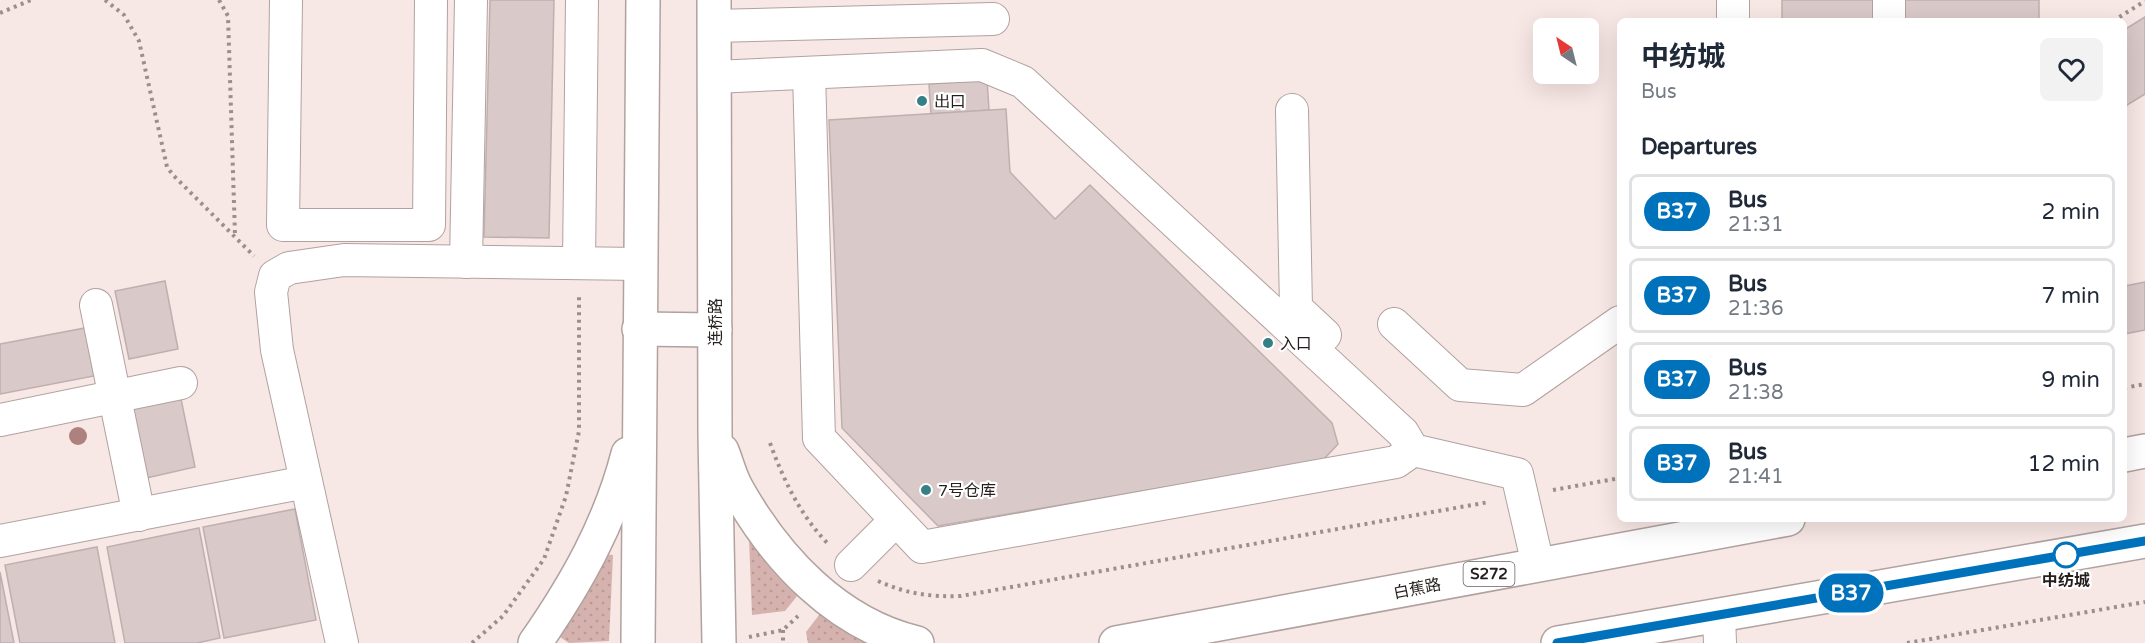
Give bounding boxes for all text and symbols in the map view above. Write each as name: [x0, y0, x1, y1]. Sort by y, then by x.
north arrow: [1533, 18, 1599, 84]
map controls: [1533, 18, 1599, 84]
button: heart: [2040, 38, 2103, 101]
text: 中纺城: [1641, 40, 1725, 74]
text: Bus: [1641, 80, 1677, 104]
place label: 出口: [934, 92, 966, 112]
marker: 出口: [915, 94, 929, 108]
text: Departures: [1641, 134, 1757, 160]
text: Bus: [1728, 187, 1767, 213]
text: B37: [1657, 199, 1697, 224]
text: 2 min: [2041, 199, 2100, 225]
text: 21:31: [1728, 213, 1783, 237]
text: Bus: [1728, 271, 1767, 297]
text: B37: [1657, 283, 1697, 308]
text: 7 min: [2041, 283, 2100, 309]
text: 21:36: [1728, 297, 1783, 321]
street label: 连桥路: [706, 298, 726, 346]
place label: 入口: [1280, 334, 1312, 354]
marker: 入口: [1261, 336, 1275, 350]
text: Bus: [1728, 355, 1767, 381]
text: B37: [1657, 367, 1697, 392]
text: 9 min: [2041, 367, 2100, 393]
text: 21:38: [1728, 381, 1783, 405]
text: Bus: [1728, 439, 1767, 465]
text: B37: [1657, 451, 1697, 476]
text: 12 min: [2028, 451, 2100, 477]
text: 21:41: [1728, 465, 1783, 489]
place label: 7号仓库: [938, 481, 996, 501]
marker: 7号仓库: [919, 483, 933, 497]
marker: 中纺城: [2053, 542, 2079, 568]
road number: S272: [1464, 562, 1514, 586]
place label: 中纺城: [2042, 571, 2090, 591]
line badge: B37: [1816, 574, 1886, 612]
street label: 白蕉路: [1392, 575, 1443, 603]
text: B37: [1831, 581, 1871, 606]

